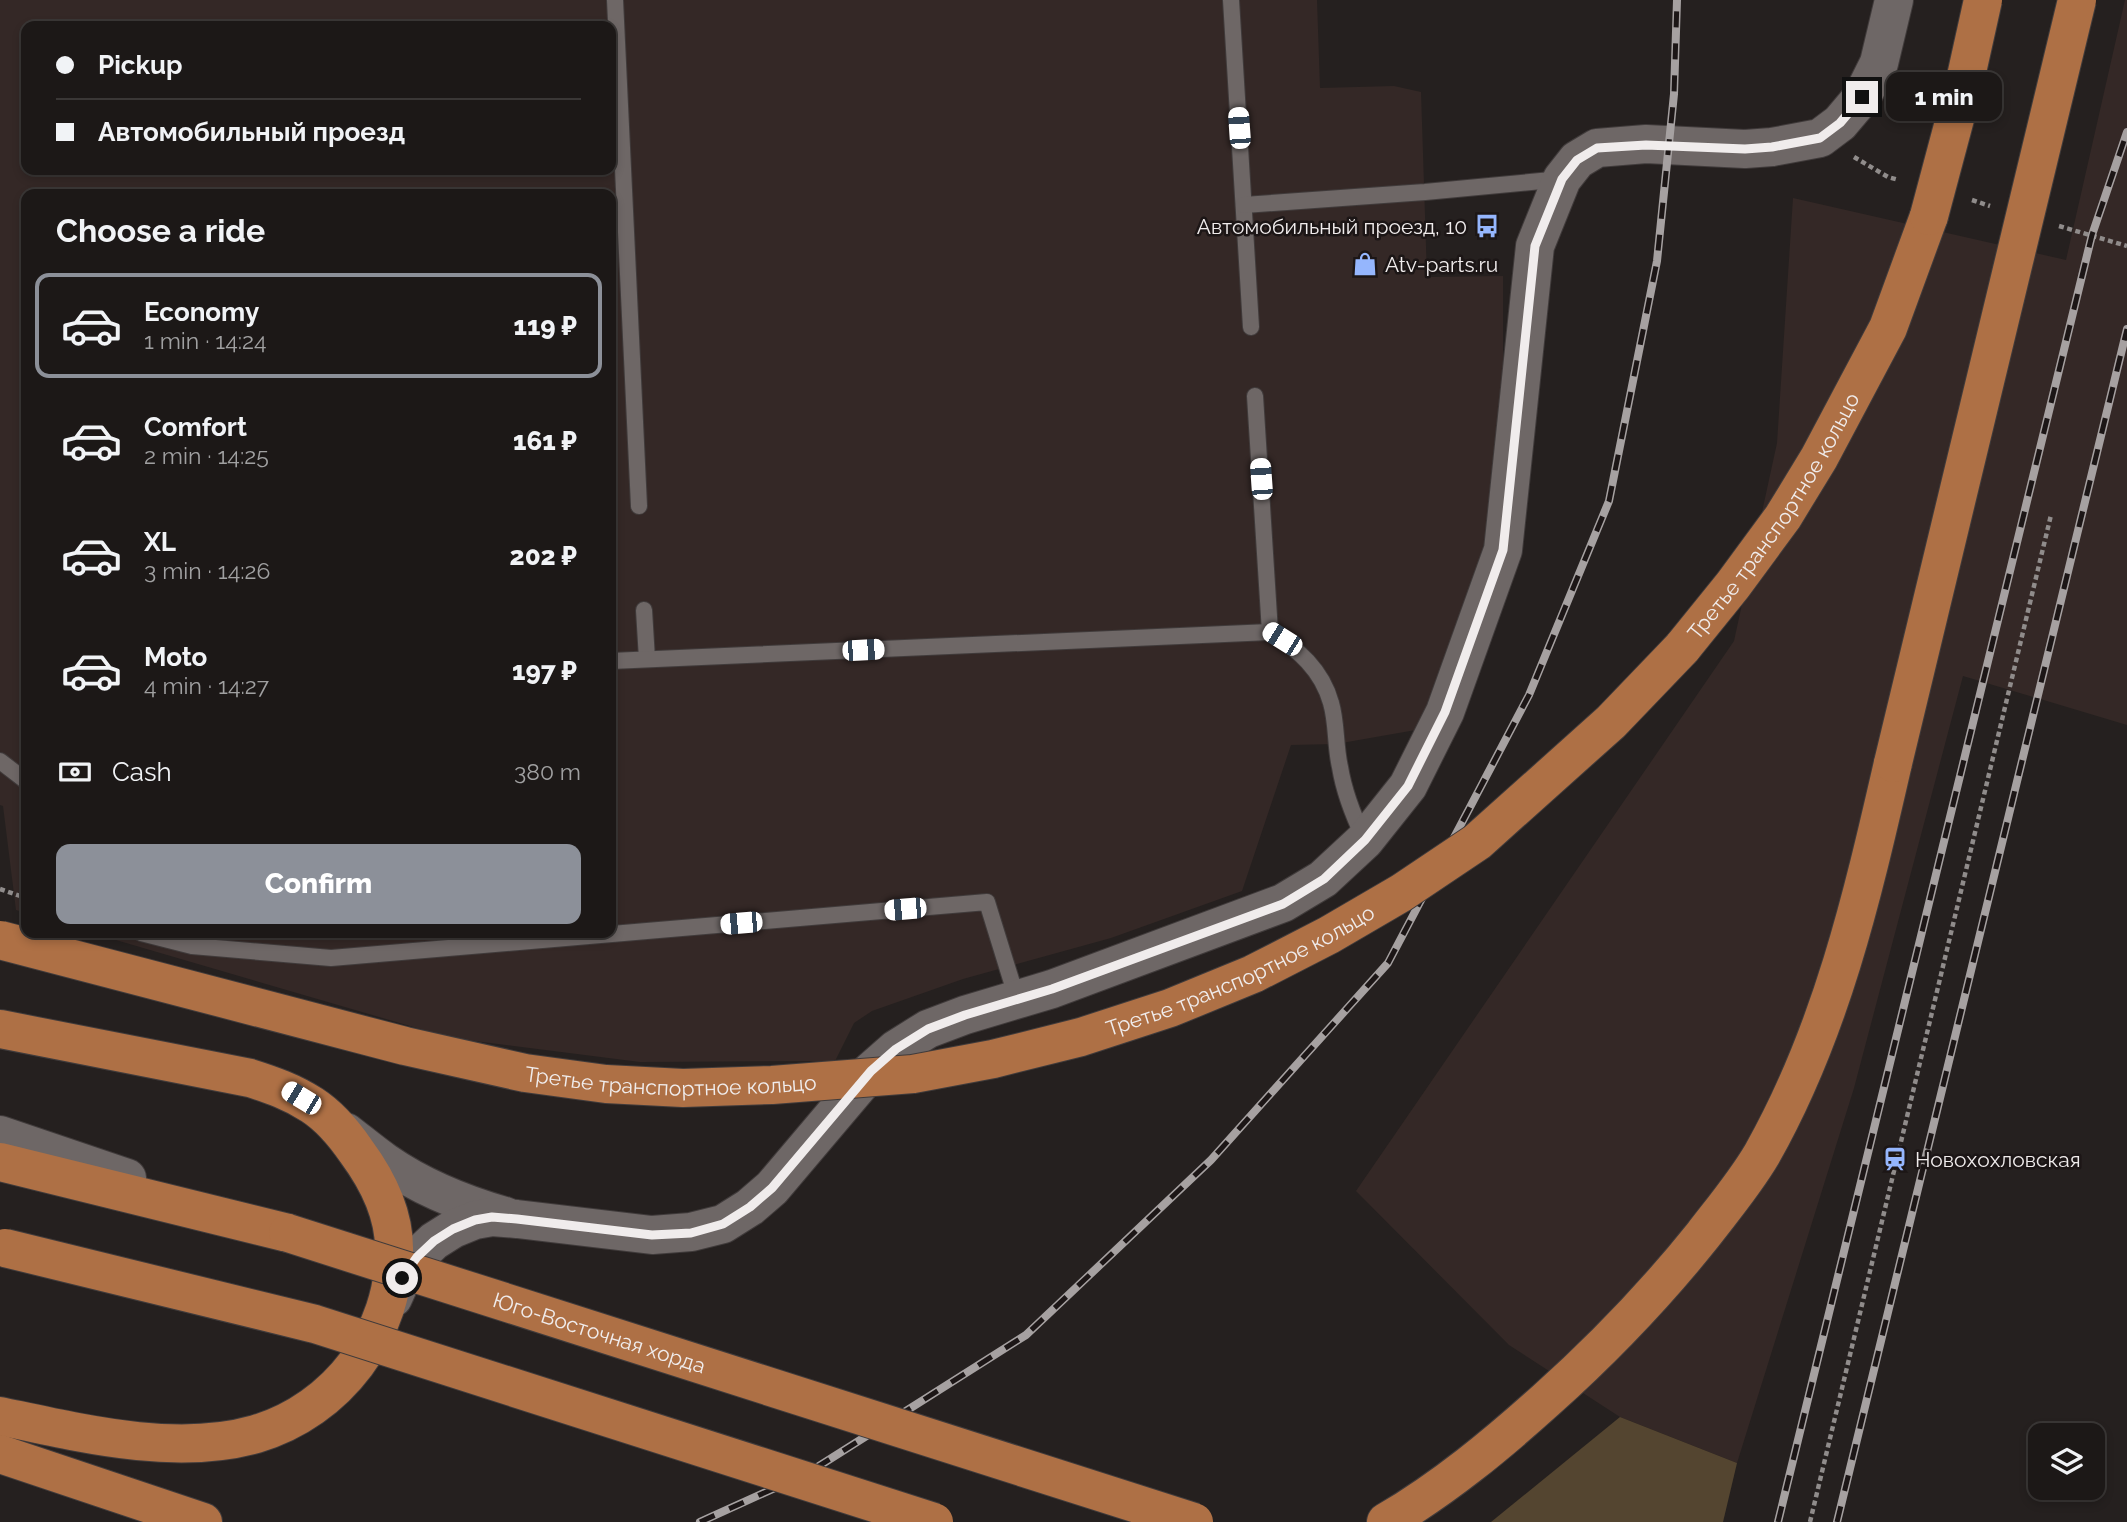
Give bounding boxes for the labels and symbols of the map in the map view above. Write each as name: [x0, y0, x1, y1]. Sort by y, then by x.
callout: 1 min: [1886, 72, 2002, 122]
route end: [1846, 81, 1878, 113]
car: [1228, 106, 1251, 150]
bus stop icon: Автомобильный проезд, 10: [1473, 212, 1501, 240]
place label: Автомобильный проезд, 10: [1197, 214, 1467, 239]
shop icon: Atv-parts.ru: [1351, 250, 1379, 278]
place label: Atv-parts.ru: [1385, 252, 1498, 277]
street label: Третье транспортное кольцо: [1682, 388, 1864, 644]
car: [1250, 457, 1273, 501]
car: [1259, 619, 1306, 659]
car: [842, 638, 885, 662]
car: [884, 897, 927, 921]
street label: Третье транспортное кольцо: [1103, 899, 1379, 1041]
car: [720, 911, 763, 935]
street label: Третье транспортное кольцо: [524, 1061, 817, 1101]
car: [278, 1078, 325, 1118]
station icon: Новохохловская: [1881, 1145, 1909, 1173]
place label: Новохохловская: [1915, 1147, 2081, 1172]
route start: [386, 1262, 418, 1294]
street label: Юго-Восточная хорда: [490, 1287, 709, 1378]

